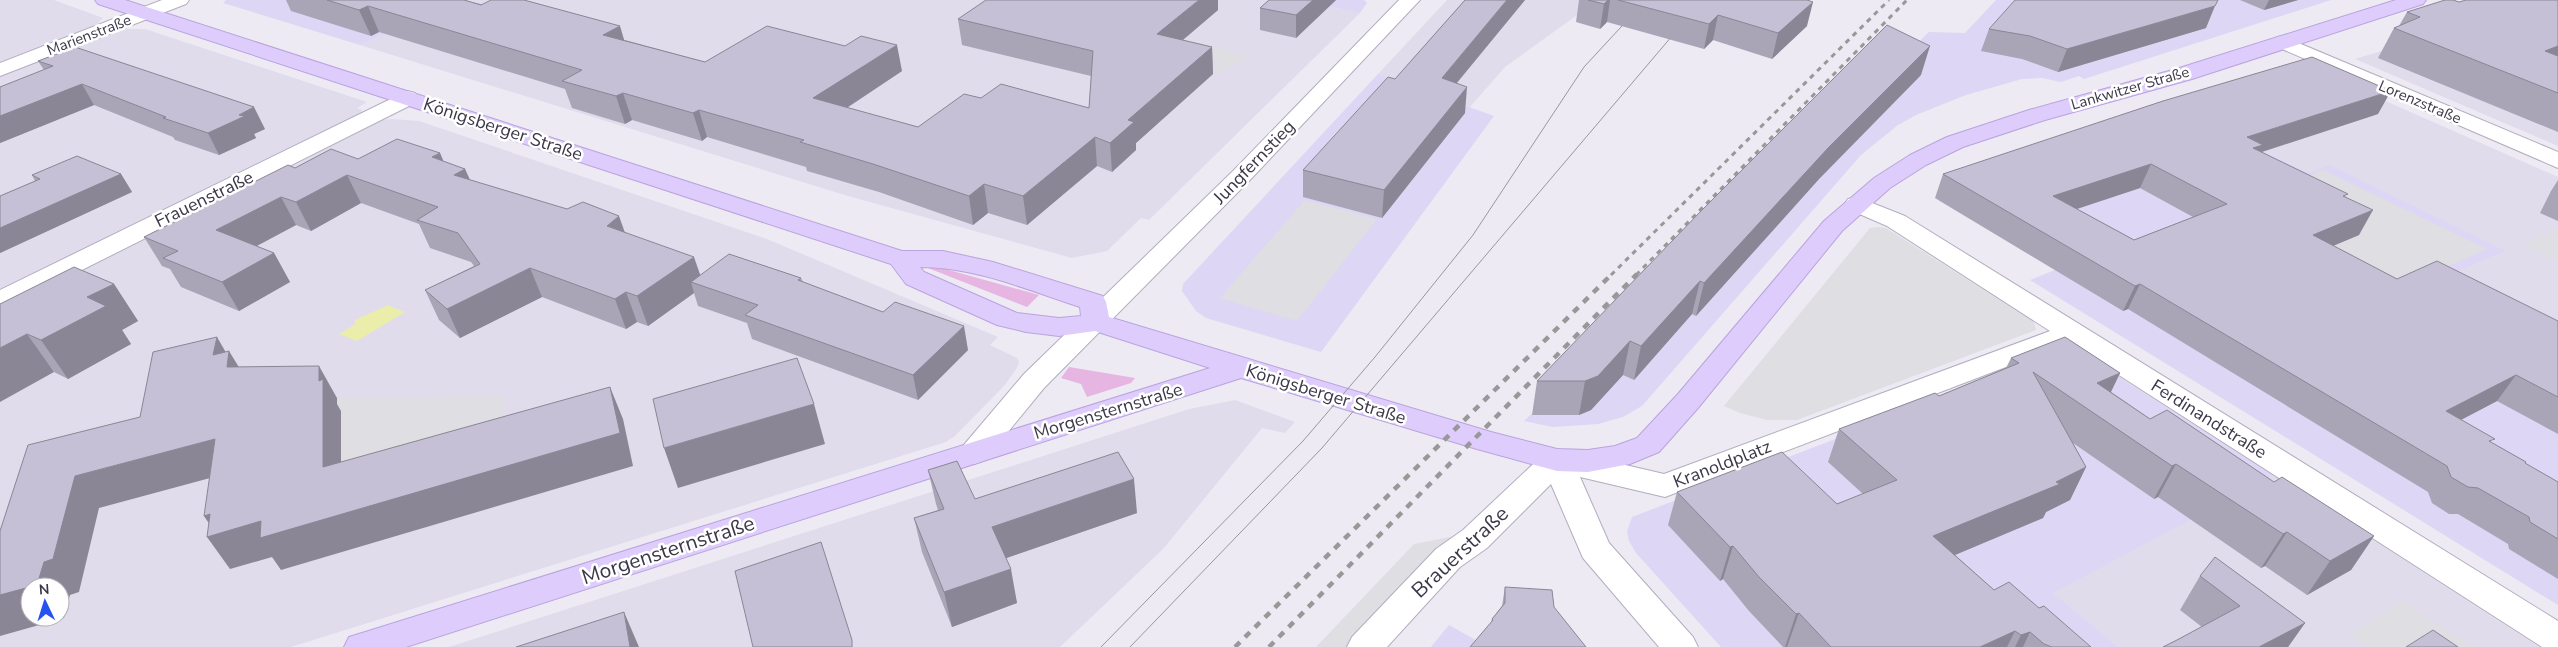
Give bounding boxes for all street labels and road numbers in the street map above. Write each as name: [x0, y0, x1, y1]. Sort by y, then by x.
street label: Marienstraße: [44, 10, 134, 60]
street label: Lankwitzer Straße: [2069, 62, 2191, 114]
street label: Lorenzstraße: [2376, 76, 2464, 128]
street label: Königsberger Straße: [420, 92, 586, 166]
street label: Jungfernstieg: [1207, 115, 1300, 210]
street label: Frauenstraße: [151, 165, 257, 233]
street label: Königsberger Straße: [1243, 358, 1409, 430]
street label: Ferdinandstraße: [2147, 374, 2271, 464]
street label: Morgensternstraße: [1031, 377, 1185, 445]
street label: Kranoldplatz: [1670, 434, 1774, 494]
street label: Brauerstraße: [1405, 500, 1515, 604]
street label: Morgensternstraße: [578, 509, 758, 591]

